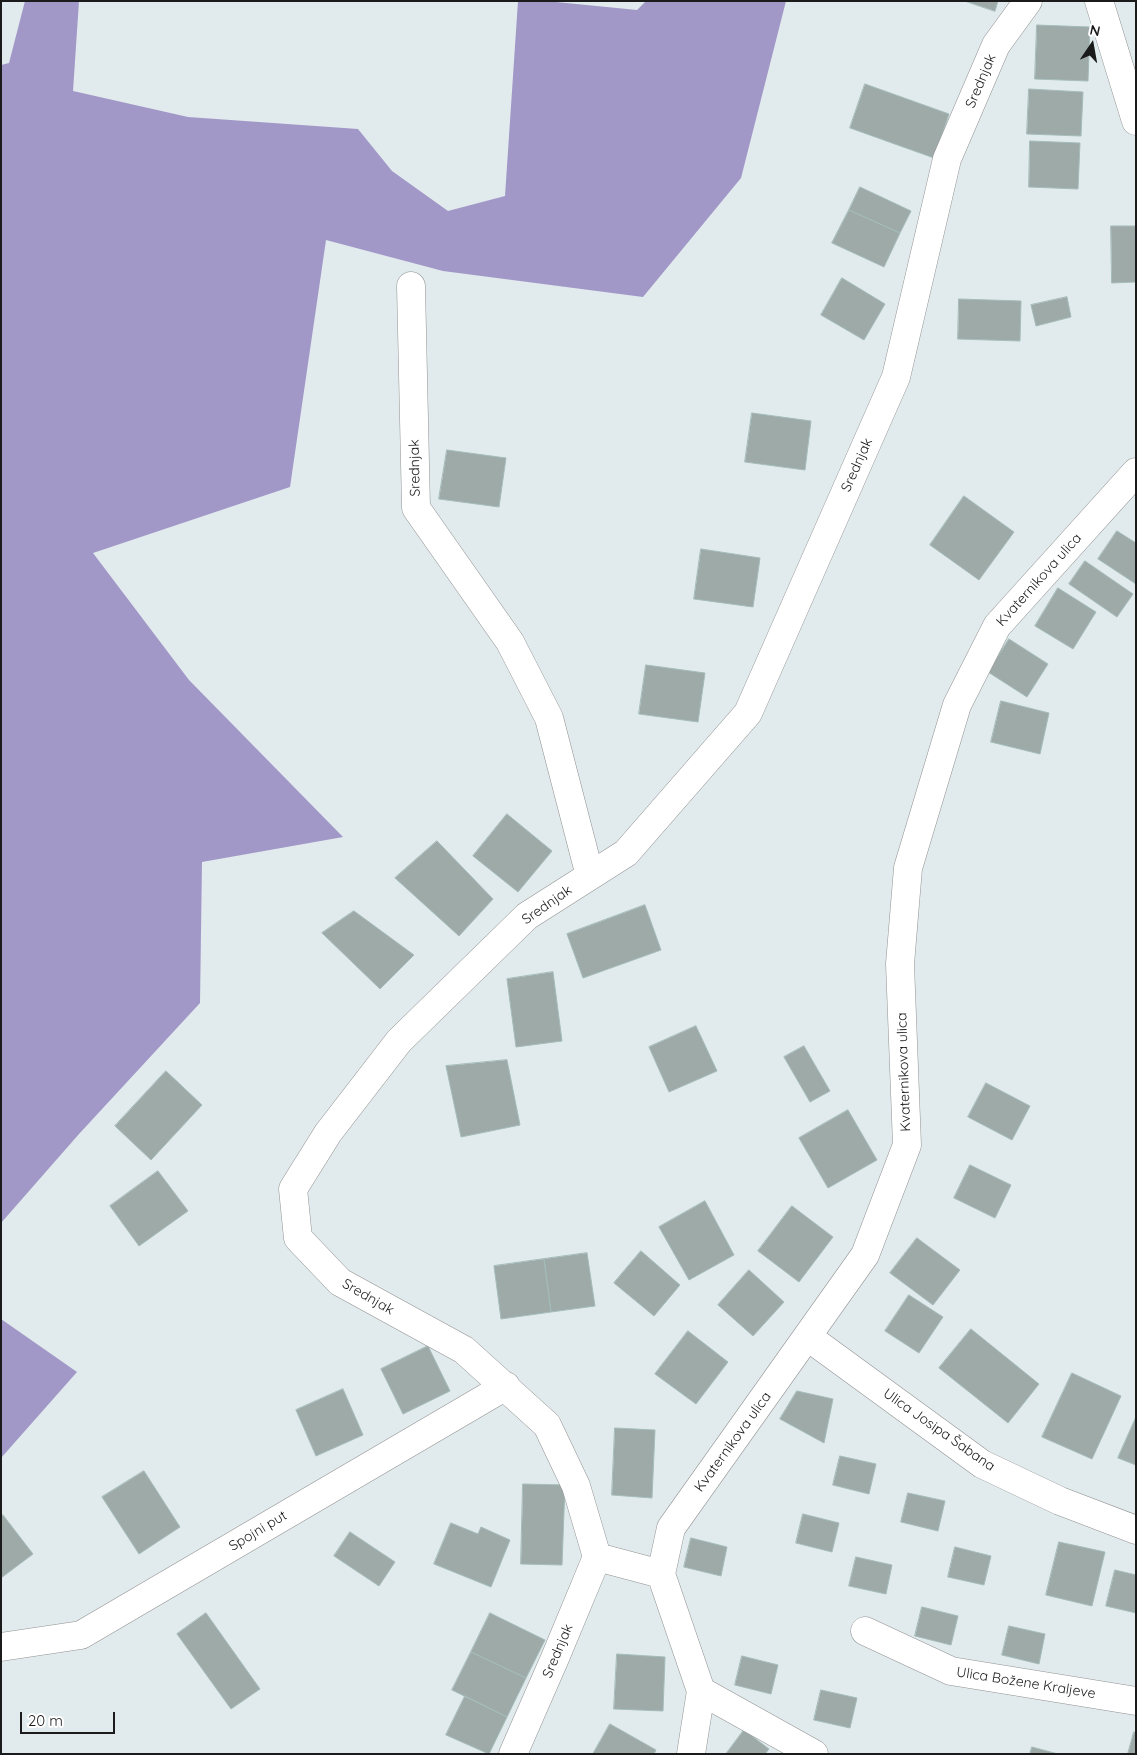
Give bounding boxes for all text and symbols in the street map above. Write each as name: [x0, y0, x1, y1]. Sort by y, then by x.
north arrow: [1067, 20, 1117, 70]
text: N: [1088, 20, 1102, 40]
street label: Srednjak: [962, 51, 1000, 111]
street label: Srednjak: [838, 435, 876, 495]
street label: Srednjak: [406, 439, 424, 497]
street label: Kvaternikova ulica: [993, 530, 1085, 630]
street label: Srednjak: [519, 882, 575, 928]
street label: Kvaternikova ulica: [894, 1012, 914, 1132]
street label: Srednjak: [339, 1275, 397, 1319]
street label: Ulica Josipa Šabana: [880, 1385, 998, 1475]
street label: Kvaternikova ulica: [691, 1389, 775, 1495]
street label: Spojni put: [226, 1507, 290, 1555]
street label: Srednjak: [539, 1621, 577, 1681]
street label: Ulica Božene Kraljeve: [955, 1664, 1097, 1702]
scale bar: [22, 1702, 118, 1734]
text: 20 m: [28, 1711, 63, 1730]

